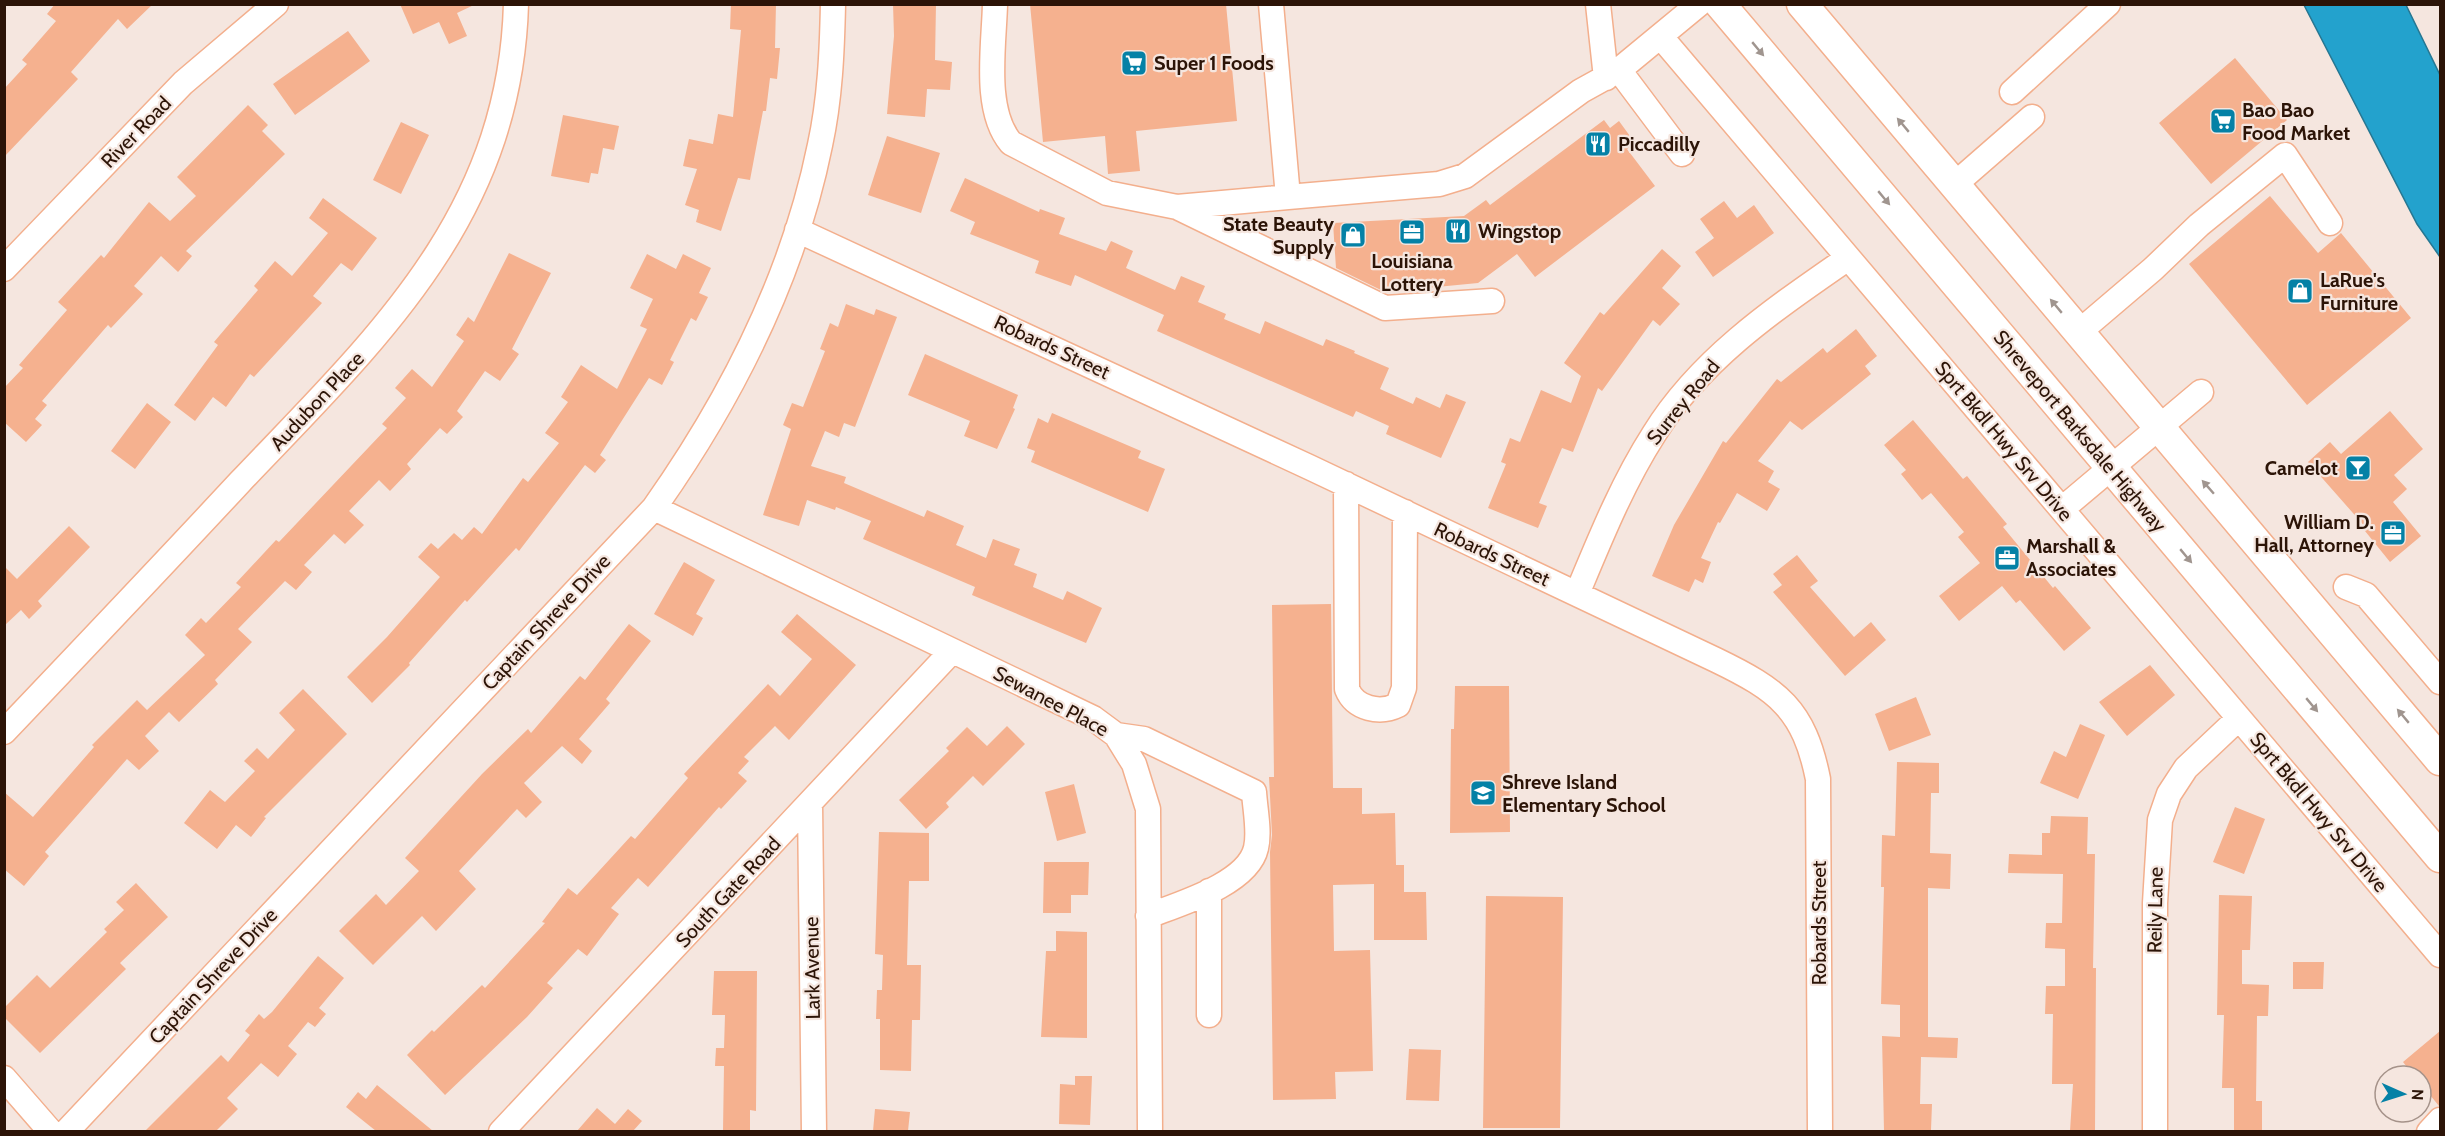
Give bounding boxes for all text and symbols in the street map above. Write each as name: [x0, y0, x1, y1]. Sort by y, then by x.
one-way arrow: [1751, 41, 1764, 56]
supermarket icon: Super 1 Foods: [1119, 48, 1149, 78]
place label: Super 1 Foods: [1154, 51, 1274, 75]
street label: River Road: [96, 91, 176, 173]
place label: Bao Bao Food Market: [2242, 98, 2350, 145]
supermarket icon: Bao Bao Food Market: [2208, 106, 2238, 136]
one-way arrow: [1897, 118, 1910, 133]
restaurant icon: Piccadilly: [1583, 129, 1613, 159]
place label: Piccadilly: [1618, 132, 1700, 156]
one-way arrow: [1877, 190, 1890, 206]
place label: State Beauty Supply: [1223, 212, 1334, 259]
restaurant icon: Wingstop: [1443, 216, 1473, 246]
office icon: Louisiana Lottery: [1397, 217, 1427, 247]
place label: Wingstop: [1478, 219, 1561, 243]
shop icon: State Beauty Supply: [1338, 220, 1368, 250]
place label: Louisiana Lottery: [1371, 249, 1453, 296]
place label: LaRue's Furniture: [2320, 268, 2398, 315]
shop icon: LaRue's Furniture: [2285, 276, 2315, 306]
one-way arrow: [2050, 299, 2063, 314]
street label: Robards Street: [990, 310, 1114, 384]
street label: Shreveport Barksdale Highway: [1989, 325, 2171, 537]
street label: Audubon Place: [265, 346, 369, 456]
street label: Surrey Road: [1641, 355, 1725, 449]
street label: Sprt Bkdl Hwy Srv Drive: [1930, 356, 2078, 526]
bar icon: Camelot: [2343, 453, 2373, 483]
place label: Camelot: [2265, 456, 2338, 480]
one-way arrow: [2202, 479, 2215, 495]
place label: William D. Hall, Attorney: [2254, 510, 2374, 557]
street label: Robards Street: [1430, 517, 1554, 591]
office icon: William D. Hall, Attorney: [2378, 518, 2408, 548]
place label: Marshall & Associates: [2026, 534, 2117, 581]
office icon: Marshall & Associates: [1992, 543, 2022, 573]
one-way arrow: [2179, 548, 2192, 563]
street label: Captain Shreve Drive: [477, 549, 615, 695]
street label: Sewanee Place: [989, 661, 1113, 741]
one-way arrow: [2305, 697, 2318, 712]
one-way arrow: [2397, 709, 2410, 724]
street label: Sprt Bkdl Hwy Srv Drive: [2245, 727, 2393, 897]
place label: Shreve Island Elementary School: [1502, 770, 1666, 817]
school or university icon: Shreve Island Elementary School: [1468, 778, 1498, 808]
street label: South Gate Road: [671, 832, 785, 952]
street label: Robards Street: [1807, 860, 1831, 985]
street label: Reily Lane: [2142, 867, 2168, 953]
street label: Captain Shreve Drive: [144, 903, 282, 1049]
street label: Lark Avenue: [799, 916, 825, 1020]
north arrow: [2373, 1064, 2433, 1124]
text: N: [2408, 1089, 2427, 1101]

